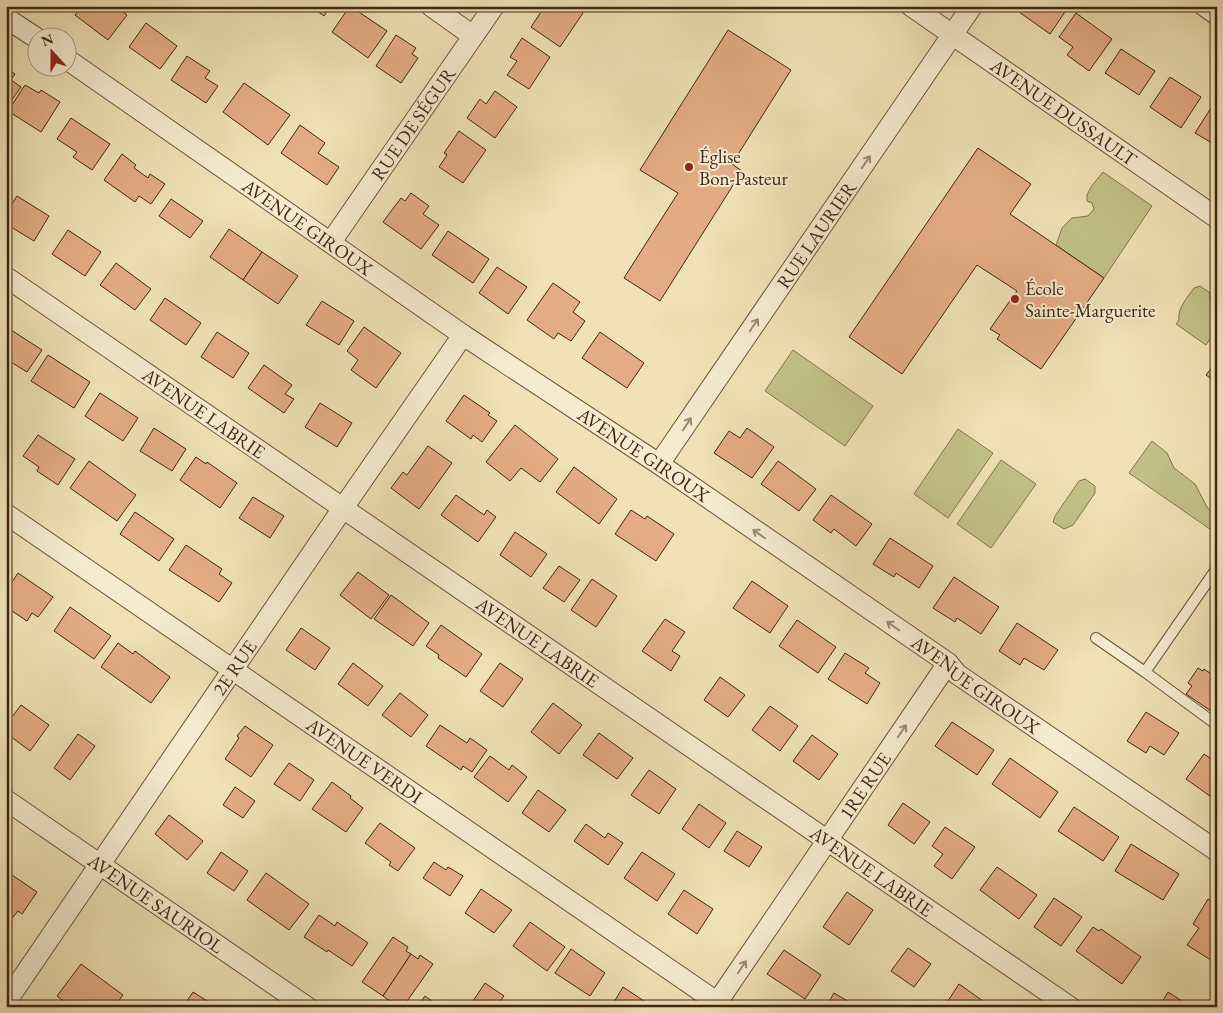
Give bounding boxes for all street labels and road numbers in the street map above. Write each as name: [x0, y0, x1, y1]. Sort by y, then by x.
street label: AVENUE DUSSAULT: [985, 52, 1142, 171]
street label: RUE DE SÉGUR: [365, 62, 461, 185]
street label: AVENUE GIROUX: [237, 172, 378, 281]
street label: RUE LAURIER: [770, 176, 862, 293]
street label: AVENUE LABRIE: [137, 361, 270, 464]
street label: AVENUE GIROUX: [572, 401, 715, 508]
street label: AVENUE LABRIE: [471, 590, 604, 693]
street label: AVENUE GIROUX: [906, 629, 1045, 740]
street label: 2E RUE: [206, 635, 262, 700]
street label: AVENUE VERDI: [301, 711, 428, 809]
street label: 1RE RUE: [833, 747, 896, 824]
street label: AVENUE LABRIE: [805, 819, 938, 922]
street label: AVENUE SAURIOL: [82, 847, 229, 959]

